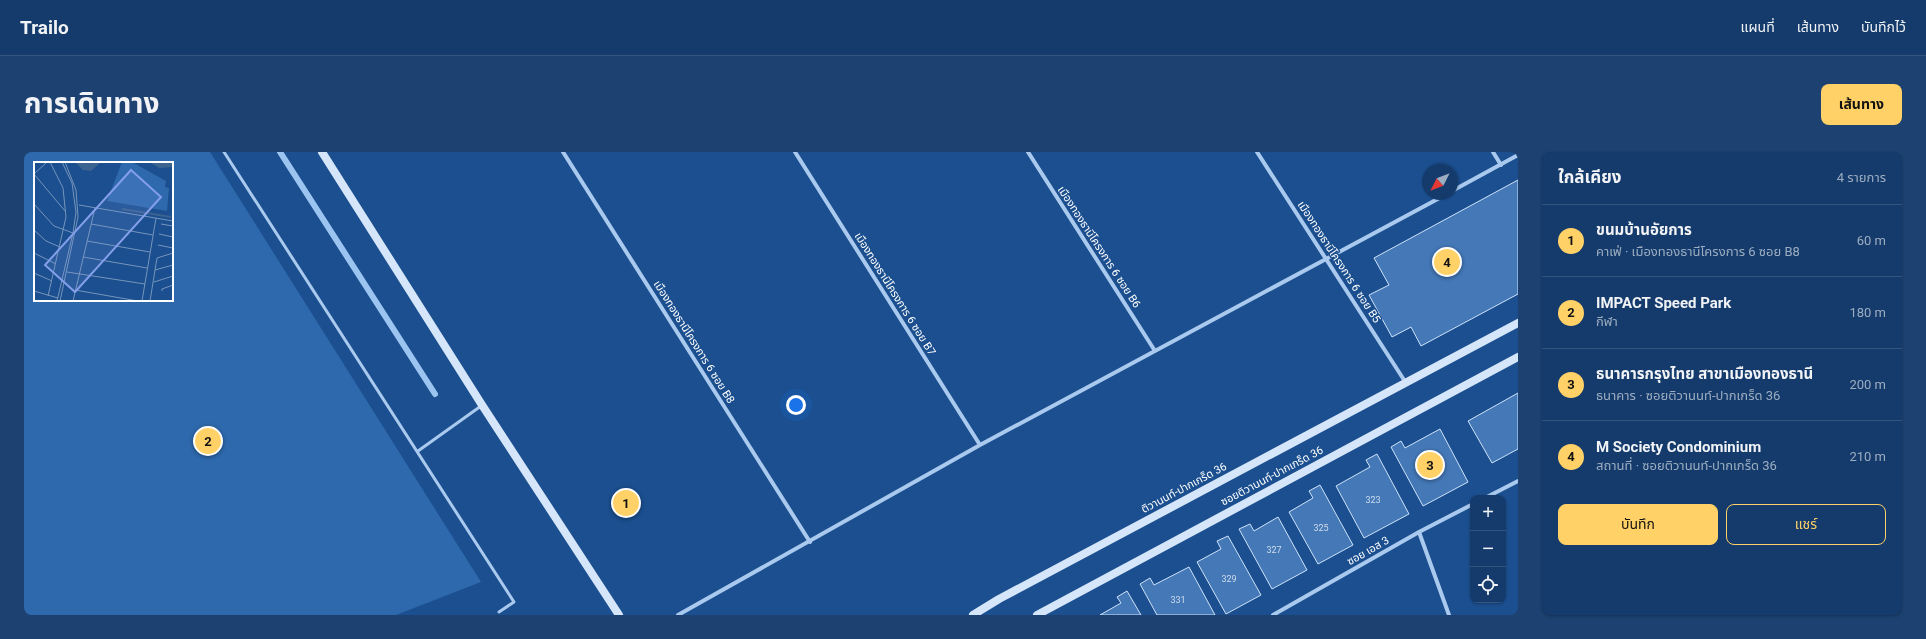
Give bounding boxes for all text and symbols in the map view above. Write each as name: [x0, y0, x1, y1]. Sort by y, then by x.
text: Trailo: [20, 16, 69, 39]
text: แผนที่: [1741, 19, 1775, 35]
text: เส้นทาง: [1797, 19, 1839, 35]
text: บันทึกไว้: [1861, 19, 1906, 35]
button: เส้นทาง: [1821, 84, 1902, 125]
text: การเดินทาง: [24, 87, 159, 120]
inset map: [34, 162, 173, 301]
north arrow: [1422, 164, 1458, 200]
text: ใกล้เคียง: [1558, 167, 1621, 187]
text: 4 รายการ: [1837, 170, 1886, 185]
street label: เมืองทองธานีโครงการ 6 ซอย B6: [1055, 184, 1143, 310]
street label: เมืองทองธานีโครงการ 6 ซอย B5: [1295, 199, 1383, 325]
text: ขนมบ้านอัยการ: [1596, 221, 1692, 239]
street label: เมืองทองธานีโครงการ 6 ซอย B7: [852, 230, 938, 358]
text: 1: [1567, 233, 1575, 248]
text: 60 m: [1857, 233, 1886, 248]
text: คาเฟ่ · เมืองทองธานีโครงการ 6 ซอย B8: [1596, 244, 1800, 259]
pin: 4: [1434, 247, 1460, 277]
street label: เมืองทองธานีโครงการ 6 ซอย B8: [651, 278, 737, 406]
text: IMPACT Speed Park: [1596, 294, 1731, 312]
text: 2: [1567, 305, 1575, 320]
text: 180 m: [1849, 305, 1886, 320]
text: กีฬา: [1596, 314, 1618, 329]
text: ธนาคารกรุงไทย สาขาเมืองทองธานี: [1596, 365, 1813, 383]
text: 3: [1567, 377, 1575, 392]
text: 200 m: [1849, 377, 1886, 392]
text: ธนาคาร · ซอยติวานนท์-ปากเกร็ด 36: [1596, 388, 1780, 403]
your location: [786, 395, 806, 415]
pin: 2: [195, 426, 221, 456]
text: M Society Condominium: [1596, 438, 1761, 456]
street label: ซอยติวานนท์-ปากเกร็ด 36: [1219, 444, 1325, 508]
text: 4: [1567, 449, 1575, 464]
text: 210 m: [1849, 449, 1886, 464]
pin: 3: [1417, 450, 1443, 480]
text: สถานที่ · ซอยติวานนท์-ปากเกร็ด 36: [1596, 458, 1777, 473]
street label: ติวานนท์-ปากเกร็ด 36: [1139, 460, 1229, 516]
pin: 1: [613, 488, 639, 518]
house number: 323: [1365, 495, 1381, 505]
map controls: [1470, 495, 1506, 603]
button: +: [1470, 495, 1506, 531]
button: บันทึก: [1558, 504, 1718, 545]
button: แชร์: [1726, 504, 1886, 545]
house number: 325: [1313, 523, 1329, 533]
button: −: [1470, 531, 1506, 567]
street label: ซอย เอส 3: [1345, 534, 1391, 568]
house number: 327: [1266, 545, 1282, 555]
button: locate: [1470, 567, 1506, 603]
house number: 329: [1221, 574, 1237, 584]
house number: 331: [1170, 595, 1186, 605]

